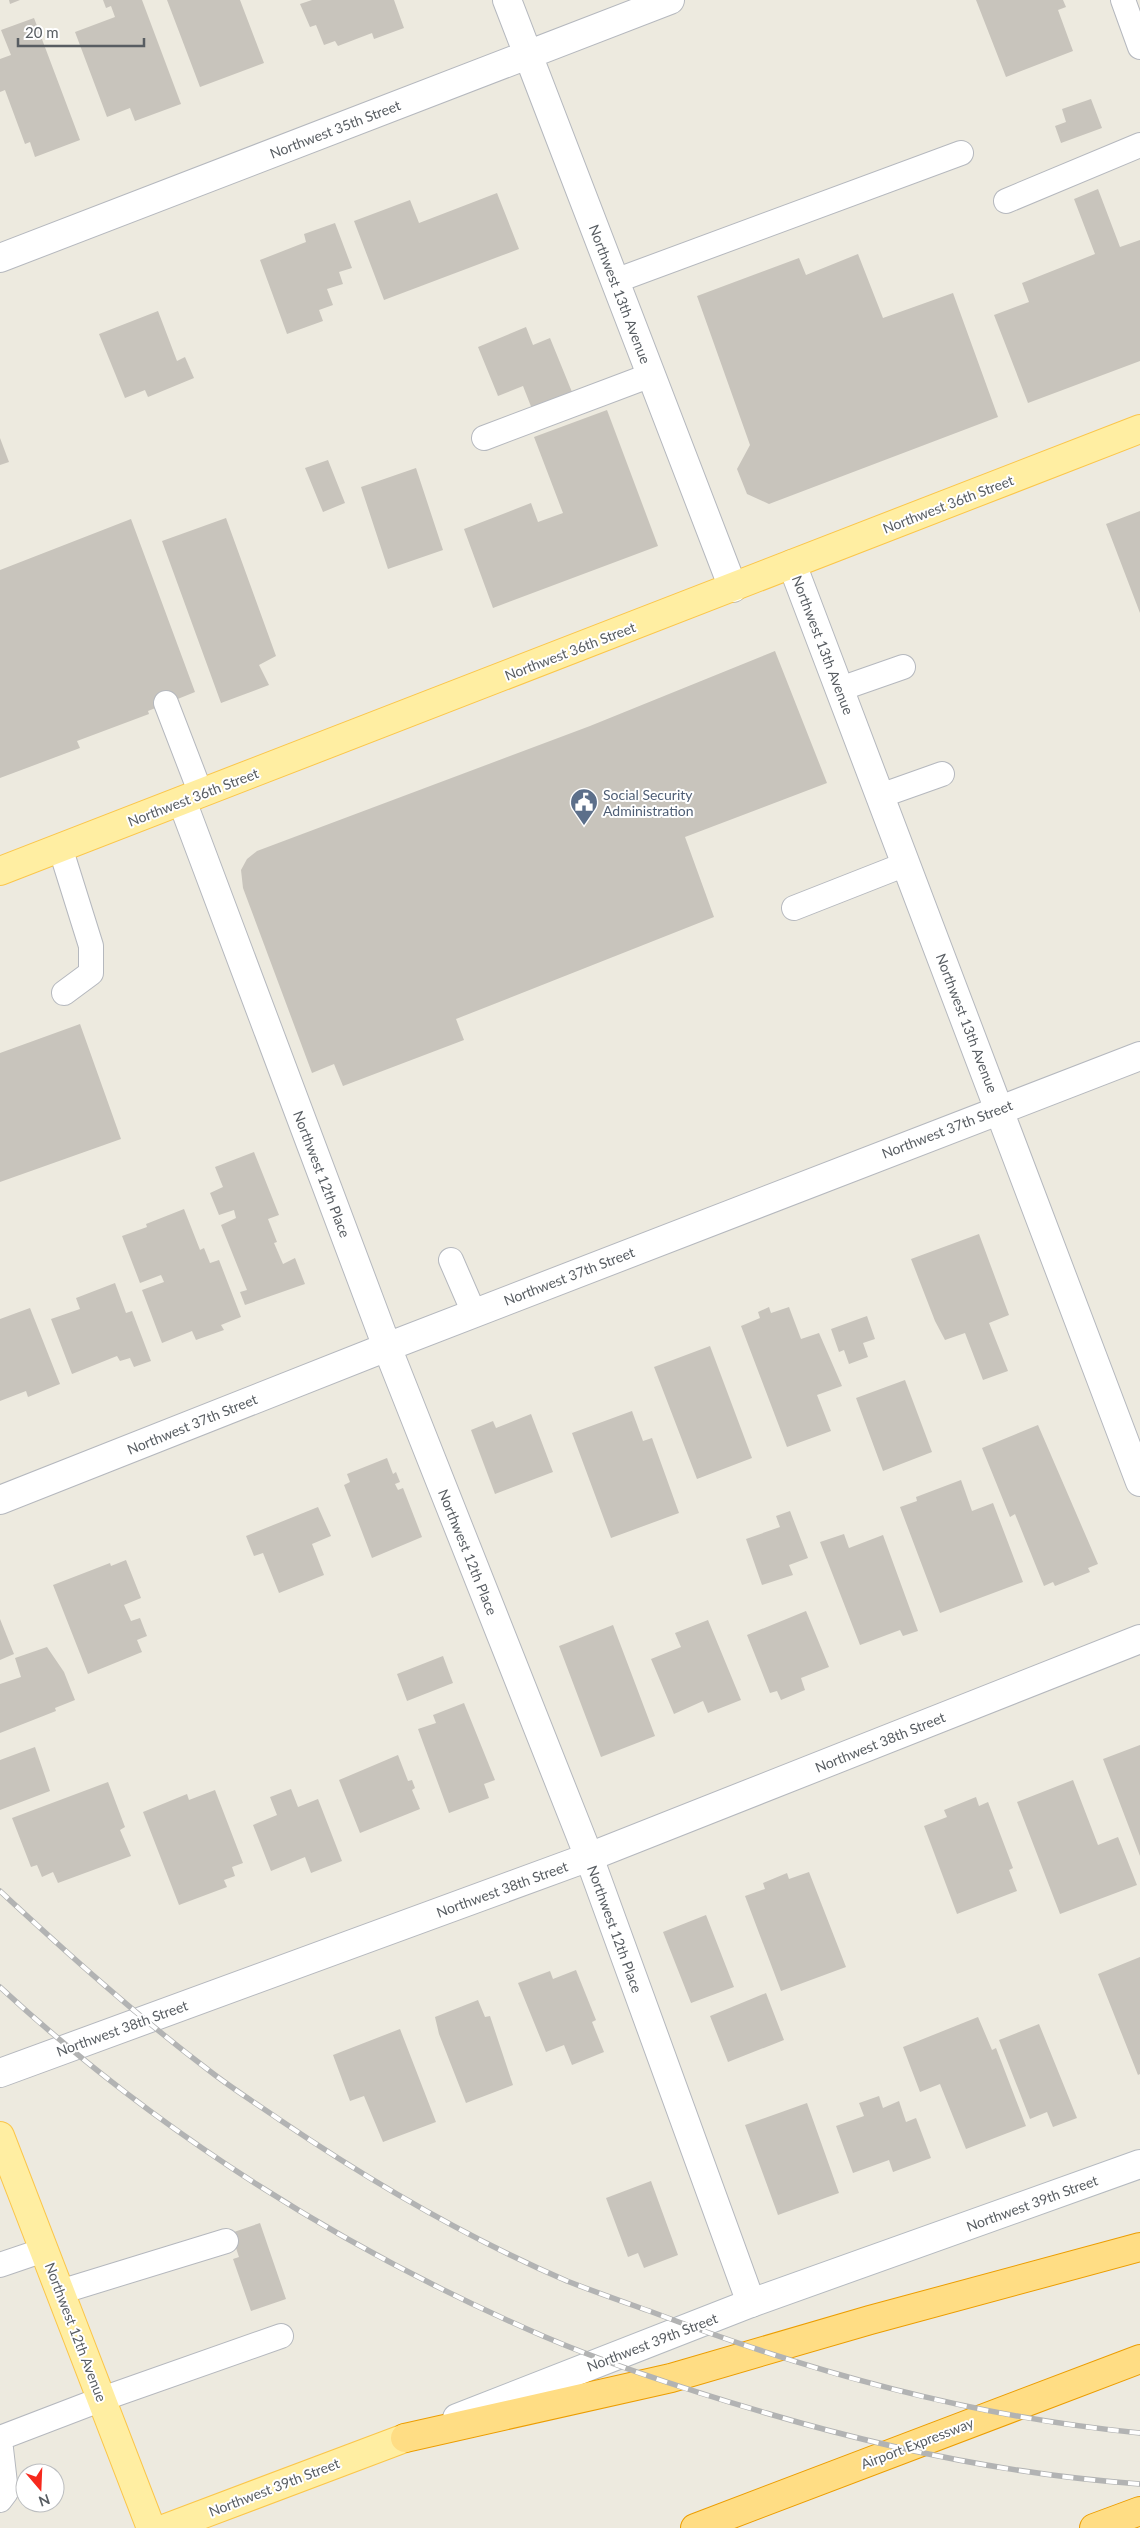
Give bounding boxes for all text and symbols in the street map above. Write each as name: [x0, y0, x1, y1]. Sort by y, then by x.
scale bar: [18, 15, 144, 47]
text: 20 m: [25, 23, 59, 41]
street label: Northwest 35th Street: [267, 96, 403, 162]
street label: Northwest 13th Avenue: [586, 222, 654, 366]
street label: Northwest 36th Street: [880, 471, 1016, 537]
street label: Northwest 13th Avenue: [789, 573, 857, 717]
street label: Northwest 36th Street: [502, 618, 638, 684]
street label: Northwest 36th Street: [125, 764, 261, 830]
place label: Social Security Administration: [603, 786, 694, 819]
public building icon: Social Security Administration: [569, 787, 599, 826]
street label: Northwest 13th Avenue: [933, 951, 1001, 1095]
street label: Northwest 37th Street: [879, 1096, 1015, 1162]
street label: Northwest 12th Place: [290, 1108, 354, 1240]
street label: Northwest 37th Street: [501, 1243, 637, 1309]
street label: Northwest 37th Street: [124, 1390, 260, 1458]
street label: Northwest 12th Place: [435, 1486, 501, 1618]
street label: Northwest 38th Street: [812, 1708, 948, 1776]
street label: Northwest 38th Street: [434, 1857, 570, 1921]
street label: Northwest 12th Place: [584, 1863, 646, 1995]
street label: Northwest 38th Street: [54, 1996, 190, 2060]
street label: Northwest 39th Street: [964, 2171, 1100, 2235]
street label: Northwest 12th Avenue: [42, 2260, 110, 2404]
street label: Northwest 39th Street: [584, 2309, 720, 2375]
street label: Airport Expressway: [858, 2413, 977, 2472]
street label: Northwest 39th Street: [206, 2454, 342, 2520]
north arrow: [15, 2463, 65, 2513]
text: N: [37, 2491, 52, 2511]

